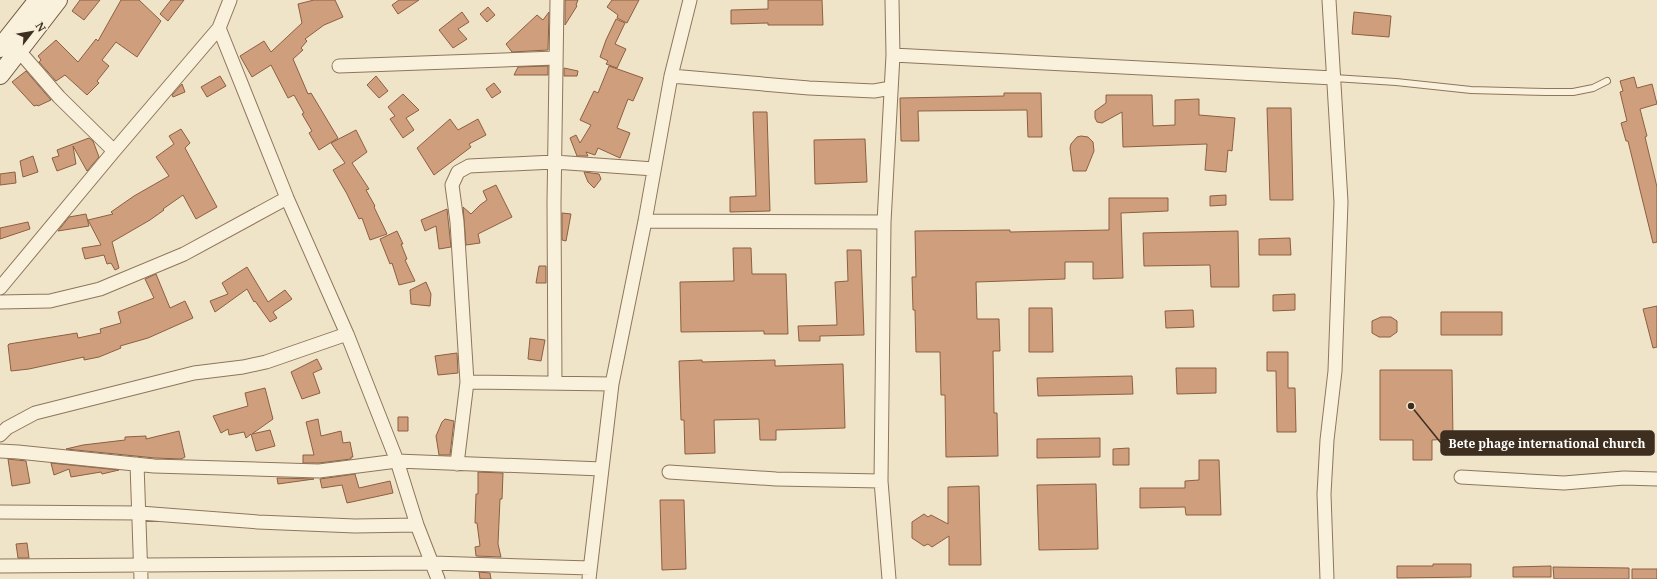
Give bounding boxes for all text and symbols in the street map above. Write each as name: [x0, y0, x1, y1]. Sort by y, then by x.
north arrow: [12, 12, 52, 52]
text: N: [32, 19, 50, 34]
callout: Bete phage international church: [1441, 431, 1654, 455]
text: Bete phage international church: [1449, 435, 1645, 452]

